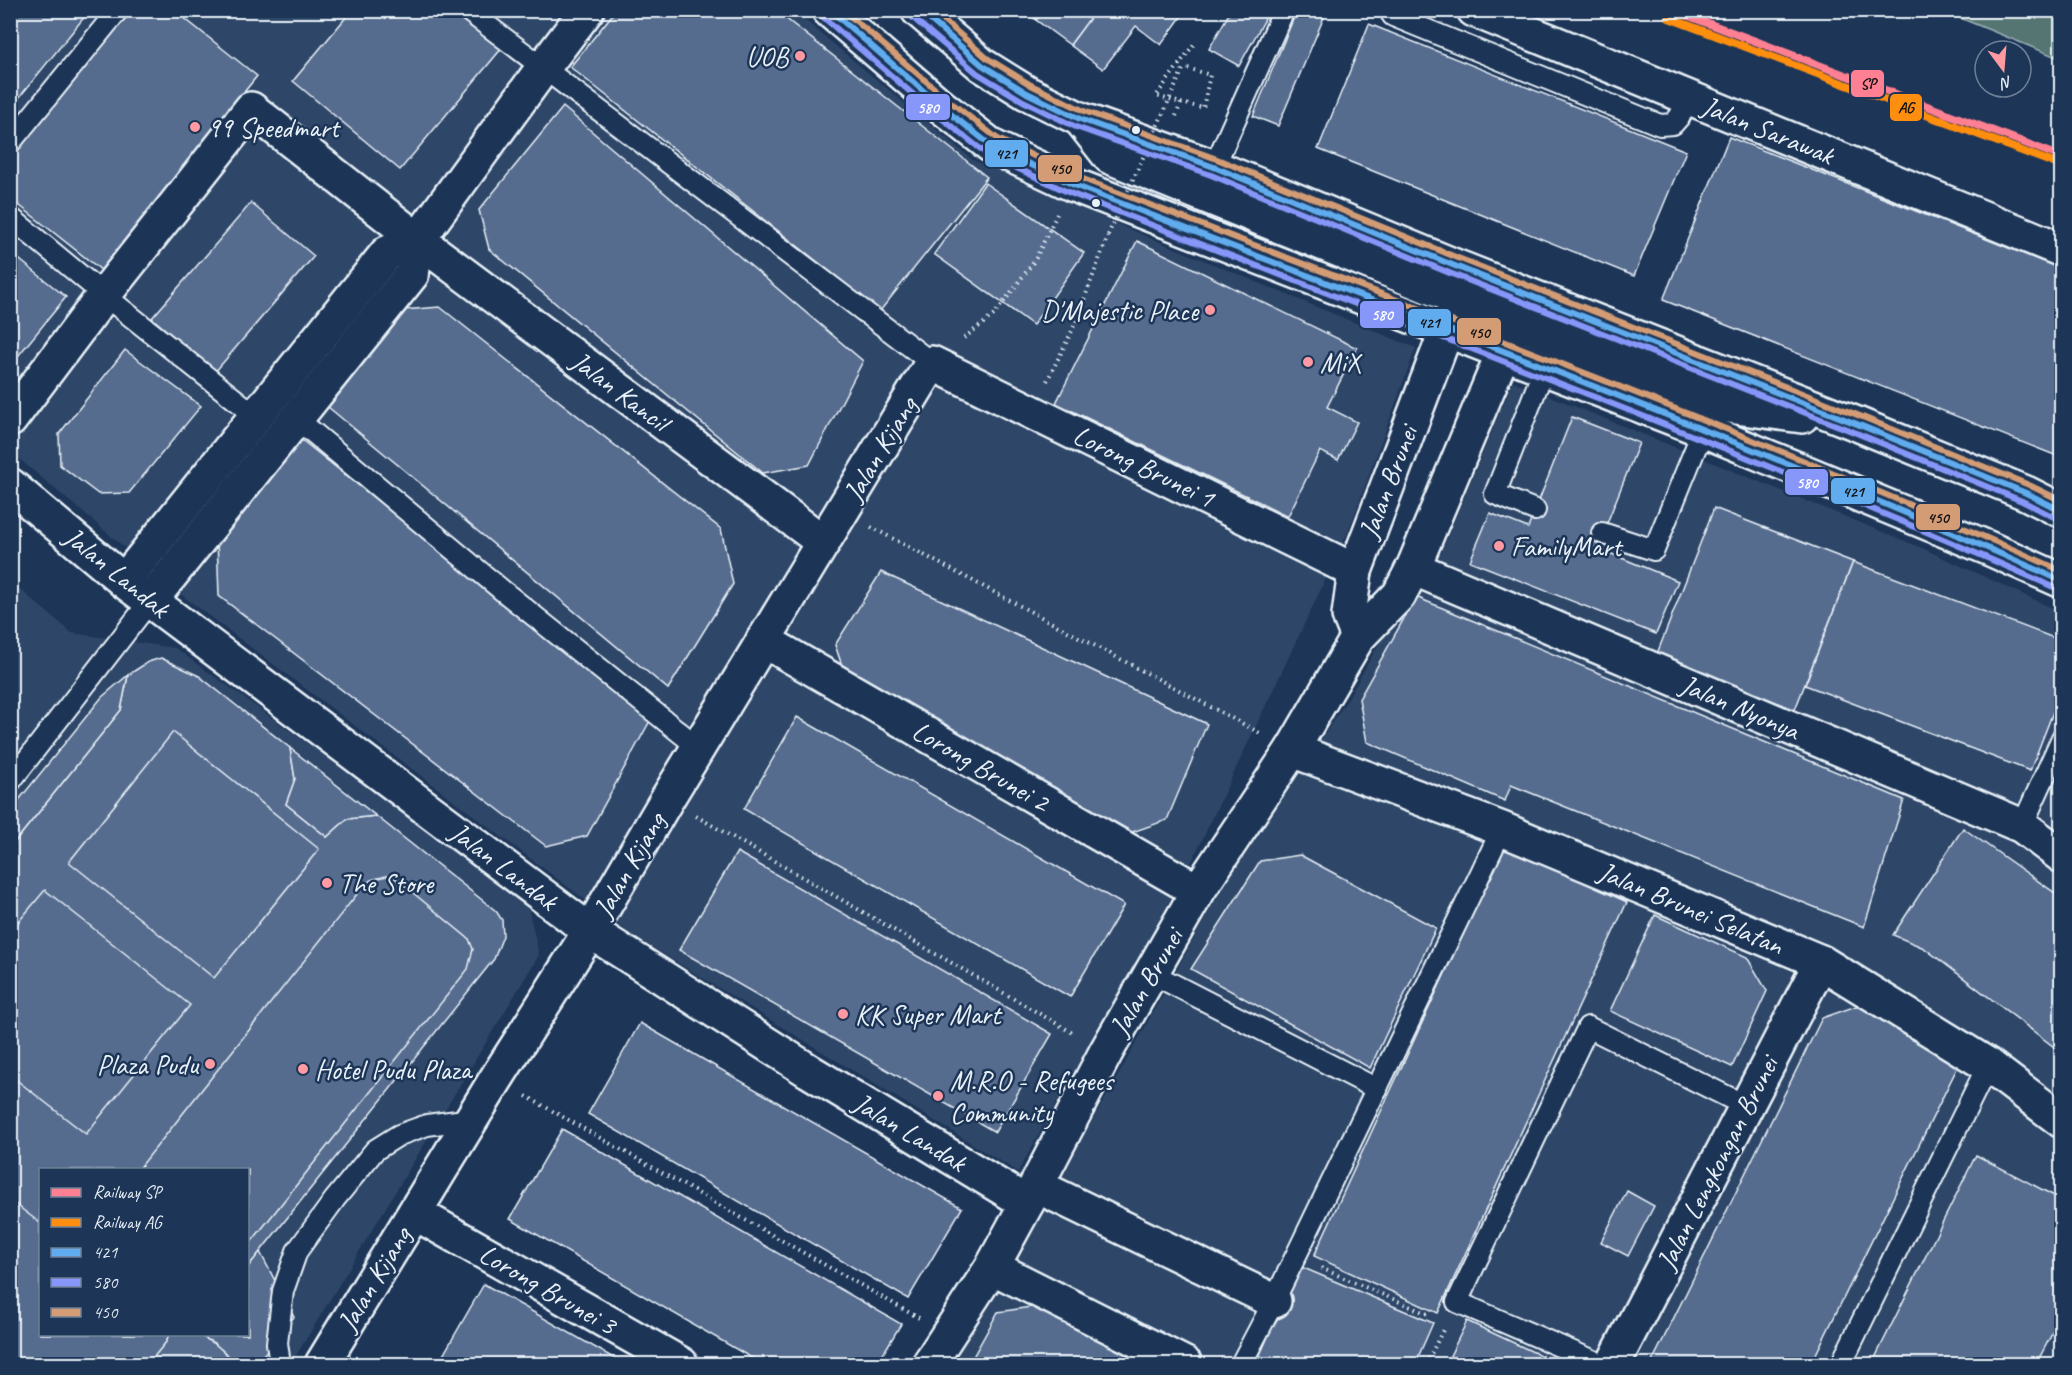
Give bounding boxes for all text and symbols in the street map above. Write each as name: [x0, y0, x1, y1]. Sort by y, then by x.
place label: UOB: [746, 39, 790, 74]
north arrow: [1973, 39, 2033, 99]
marker: UOB: [793, 49, 807, 63]
line badge: SP: [1850, 69, 1885, 98]
text: N: [1996, 71, 2014, 94]
text: SP: [1860, 74, 1878, 94]
street label: Jalan Sarawak: [1695, 87, 1841, 173]
line badge: 580: [905, 93, 951, 121]
line badge: AG: [1889, 93, 1923, 122]
text: 580: [917, 98, 940, 118]
text: AG: [1898, 98, 1916, 118]
place label: 99 Speedmart: [207, 110, 342, 145]
marker: 99 Speedmart: [188, 120, 202, 134]
unlabelled marker: [1130, 124, 1142, 136]
line badge: 421: [984, 139, 1029, 168]
text: 421: [995, 144, 1019, 164]
line badge: 450: [1037, 154, 1083, 183]
text: 450: [1049, 159, 1072, 179]
unlabelled marker: [1090, 197, 1102, 209]
place label: D'Majestic Place: [1041, 293, 1200, 328]
line badge: 580: [1359, 300, 1405, 329]
marker: D'Majestic Place: [1203, 303, 1217, 317]
text: 580: [1371, 305, 1394, 325]
line badge: 421: [1407, 308, 1452, 337]
text: 421: [1418, 313, 1442, 333]
line badge: 450: [1456, 317, 1502, 346]
text: 450: [1468, 323, 1491, 343]
street label: Jalan Kancil: [563, 342, 680, 442]
place label: MiX: [1320, 345, 1363, 380]
marker: MiX: [1301, 355, 1315, 369]
street label: Jalan Kijang: [834, 389, 926, 509]
street label: Lorong Brunei 1: [1068, 417, 1221, 516]
street label: Jalan Brunei: [1350, 417, 1427, 545]
line badge: 580: [1784, 468, 1829, 496]
text: 580: [1796, 473, 1819, 493]
line badge: 421: [1830, 477, 1876, 505]
text: 421: [1842, 482, 1866, 502]
line badge: 450: [1915, 503, 1961, 531]
text: 450: [1927, 508, 1950, 528]
street label: Jalan Landak: [56, 518, 178, 626]
place label: FamilyMart: [1511, 529, 1624, 564]
marker: FamilyMart: [1492, 539, 1506, 553]
street label: Jalan Nyonya: [1674, 666, 1806, 748]
street label: Lorong Brunei 2: [906, 713, 1058, 820]
street label: Jalan Kijang: [584, 804, 674, 925]
street label: Jalan Landak: [442, 813, 566, 919]
street label: Jalan Brunei Selatan: [1592, 853, 1790, 963]
place label: The Store: [339, 866, 435, 901]
marker: The Store: [320, 876, 334, 890]
street label: Jalan Brunei: [1100, 919, 1192, 1043]
place label: KK Super Mart: [855, 997, 1003, 1032]
marker: KK Super Mart: [836, 1007, 850, 1021]
place label: Plaza Pudu: [97, 1047, 200, 1082]
street label: Jalan Lengkongan Brunei: [1647, 1047, 1788, 1277]
place label: Hotel Pudu Plaza: [315, 1052, 473, 1087]
marker: Plaza Pudu: [203, 1057, 217, 1071]
marker: Hotel Pudu Plaza: [296, 1062, 310, 1076]
place label: M.R.O - Refugees Community: [950, 1063, 1115, 1130]
street label: Jalan Landak: [846, 1084, 974, 1180]
marker: M.R.O - Refugees Community: [931, 1089, 945, 1103]
legend: [39, 1168, 249, 1336]
text: Railway SP: [93, 1181, 164, 1203]
text: Railway AG: [93, 1211, 164, 1233]
street label: Jalan Kijang: [328, 1219, 420, 1339]
street label: Lorong Brunei 3: [473, 1236, 625, 1343]
text: 421: [93, 1241, 118, 1263]
text: 580: [93, 1271, 119, 1293]
text: 450: [93, 1301, 119, 1323]

